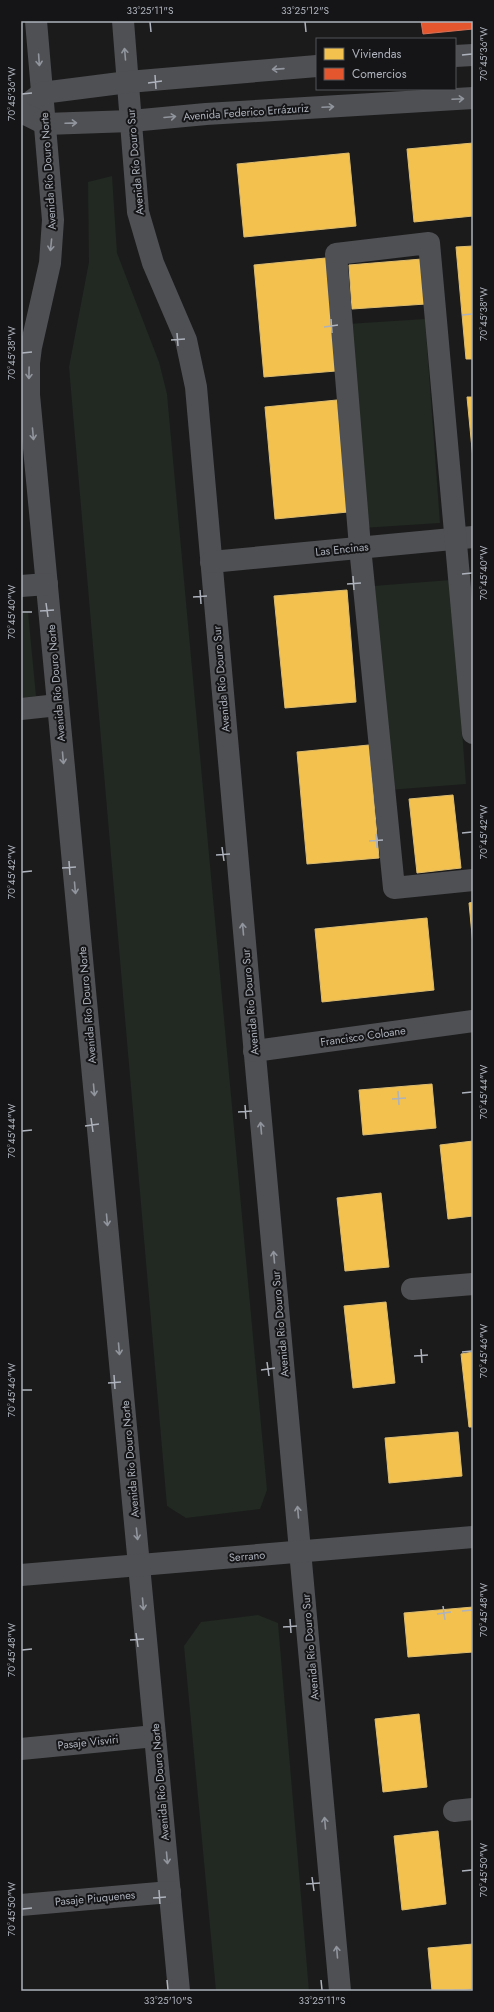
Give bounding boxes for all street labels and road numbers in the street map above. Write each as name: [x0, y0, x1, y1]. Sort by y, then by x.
street label: Avenida Federico Errázuriz: [183, 100, 309, 124]
street label: Avenida Río Douro Sur: [122, 108, 148, 216]
street label: Avenida Río Douro Norte: [36, 111, 60, 230]
street label: Las Encinas: [315, 538, 370, 560]
street label: Avenida Río Douro Norte: [43, 623, 69, 742]
street label: Avenida Río Douro Sur: [208, 625, 234, 733]
street label: Avenida Río Douro Norte: [74, 945, 100, 1064]
street label: Avenida Río Douro Sur: [237, 948, 263, 1056]
street label: Francisco Coloane: [319, 1022, 407, 1050]
street label: Avenida Río Douro Sur: [267, 1270, 293, 1378]
street label: Avenida Río Douro Norte: [117, 1399, 143, 1518]
street label: Serrano: [228, 1546, 266, 1566]
street label: Avenida Río Douro Sur: [297, 1593, 323, 1701]
street label: Avenida Río Douro Norte: [147, 1722, 173, 1841]
street label: Pasaje Visviri: [57, 1731, 119, 1753]
street label: Pasaje Piuquenes: [54, 1886, 136, 1909]

